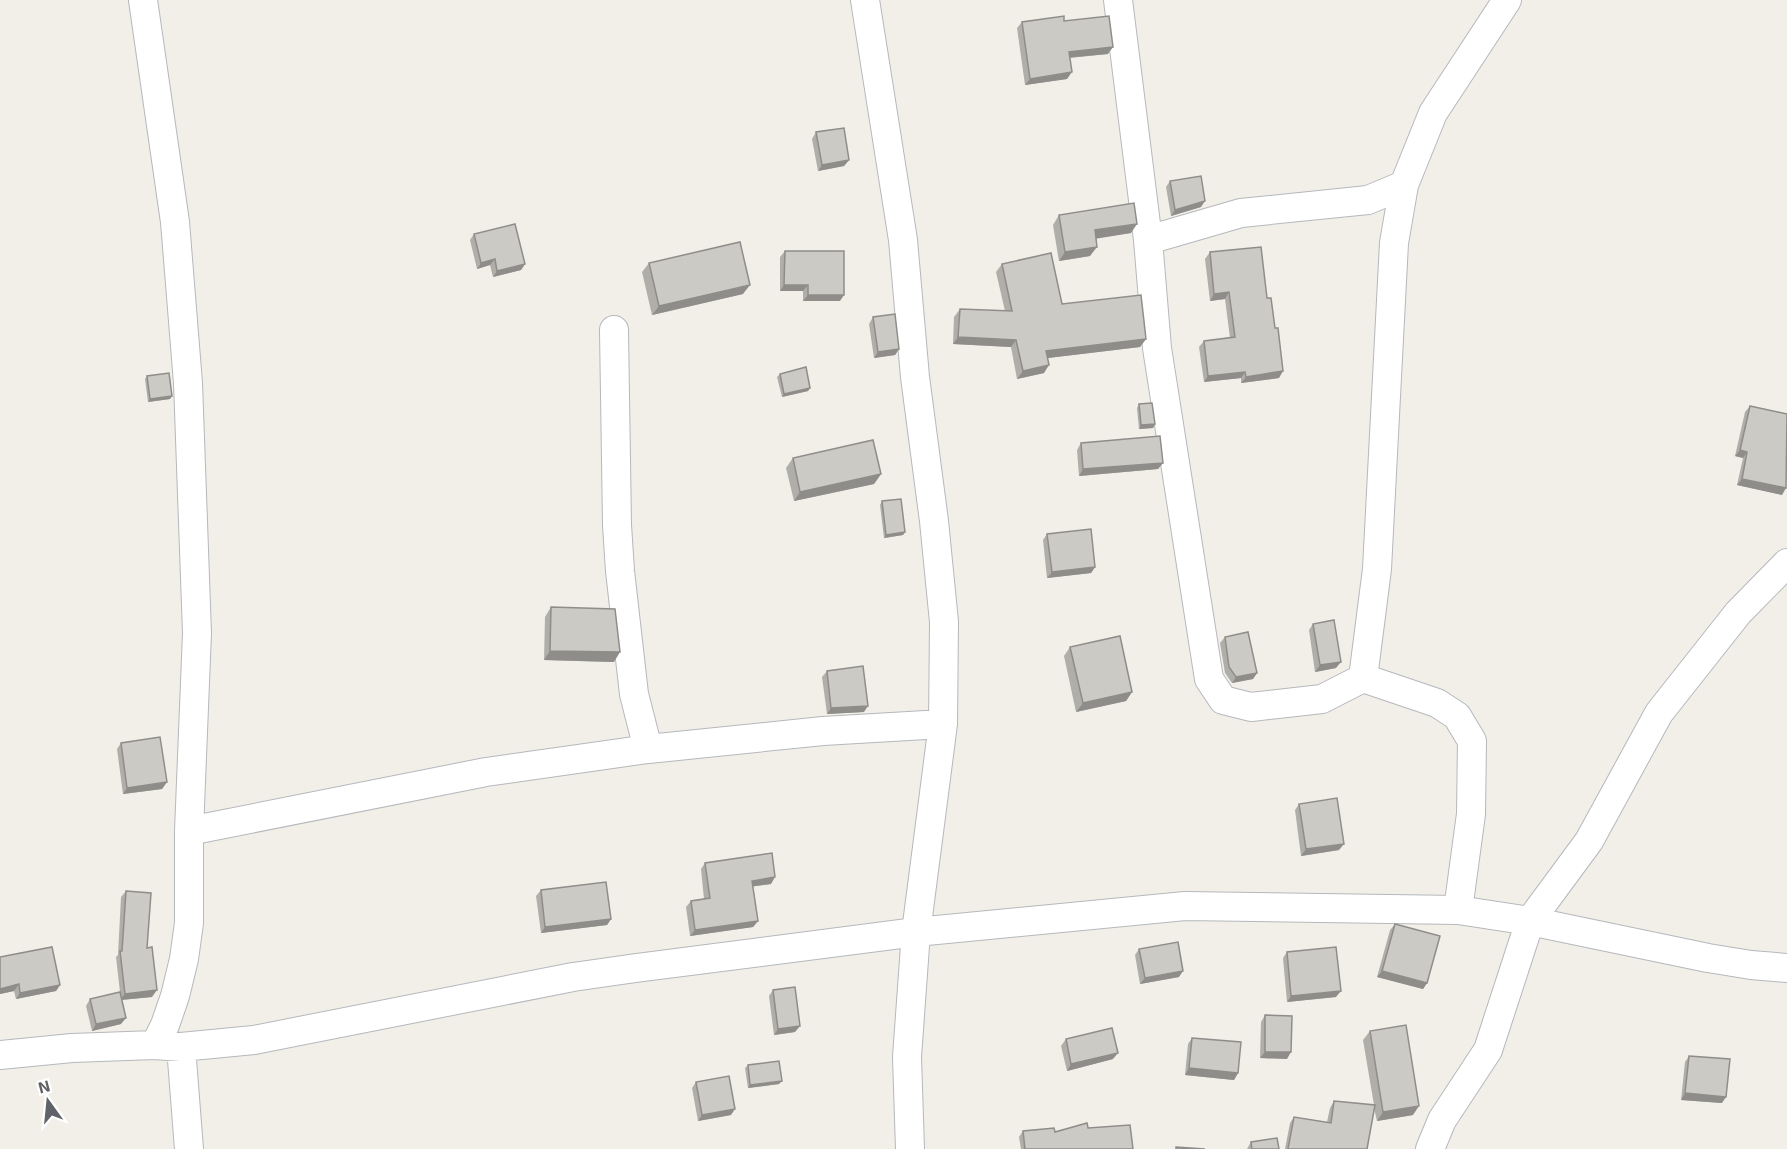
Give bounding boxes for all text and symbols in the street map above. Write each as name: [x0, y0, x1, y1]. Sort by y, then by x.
north arrow: [18, 1071, 78, 1131]
text: N: [36, 1075, 52, 1097]

